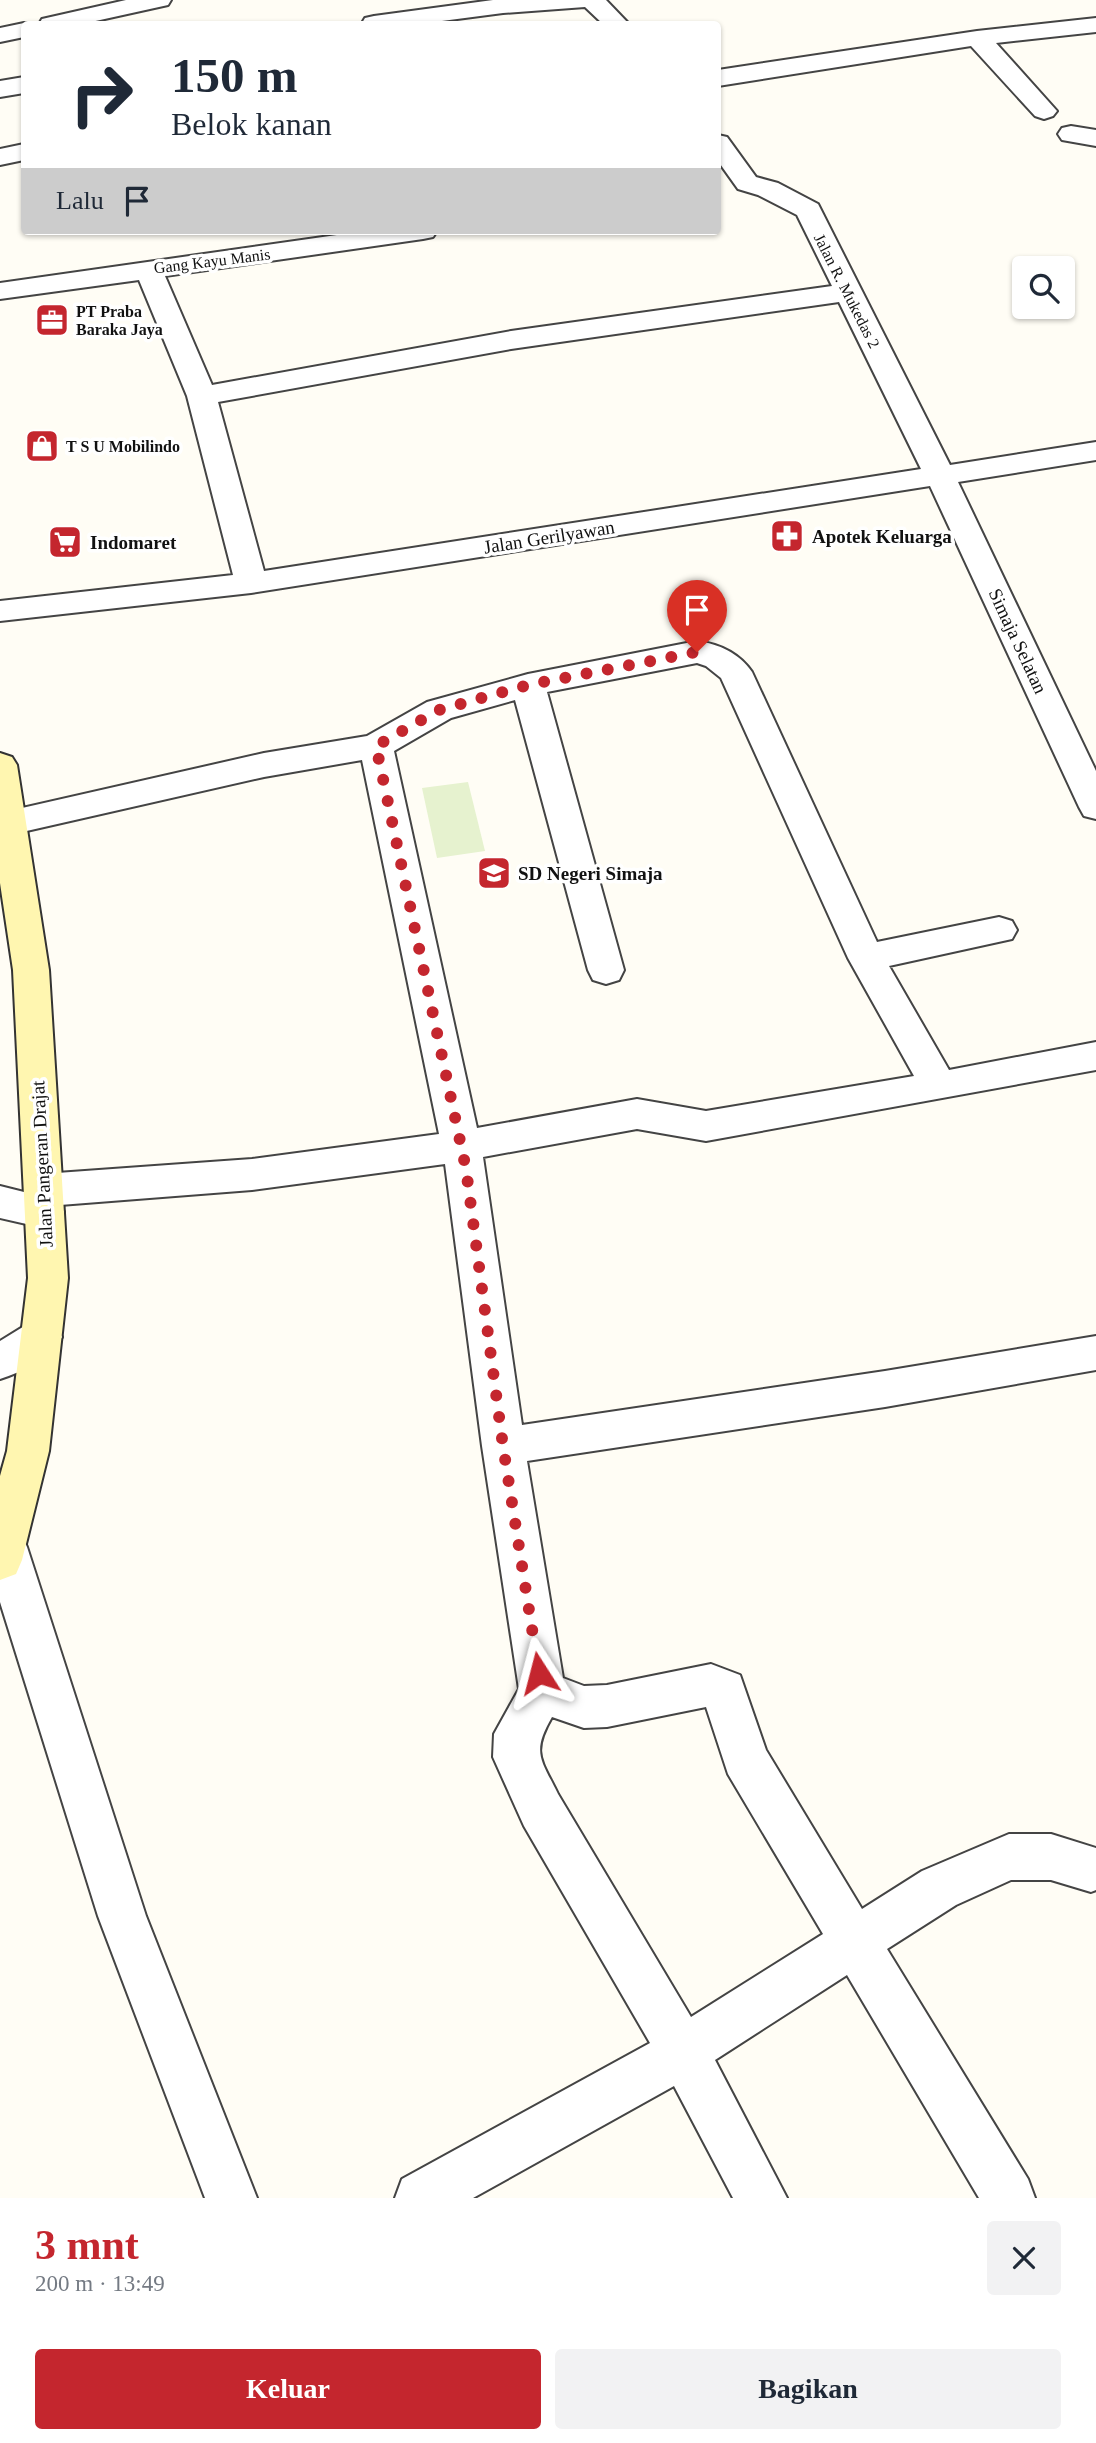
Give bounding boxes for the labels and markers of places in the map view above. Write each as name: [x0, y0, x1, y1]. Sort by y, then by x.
office icon: PT Praba Baraka Jaya: [33, 301, 71, 339]
place label: PT Praba Baraka Jaya: [76, 303, 163, 339]
shop icon: T S U Mobilindo: [23, 427, 61, 465]
place label: T S U Mobilindo: [66, 438, 180, 455]
pharmacy icon: Apotek Keluarga: [768, 517, 806, 555]
supermarket icon: Indomaret: [46, 523, 84, 561]
place label: Apotek Keluarga: [812, 526, 952, 547]
place label: Indomaret: [90, 532, 177, 553]
pin: [667, 580, 727, 652]
school or university icon: SD Negeri Simaja: [475, 854, 513, 892]
place label: SD Negeri Simaja: [518, 863, 663, 884]

